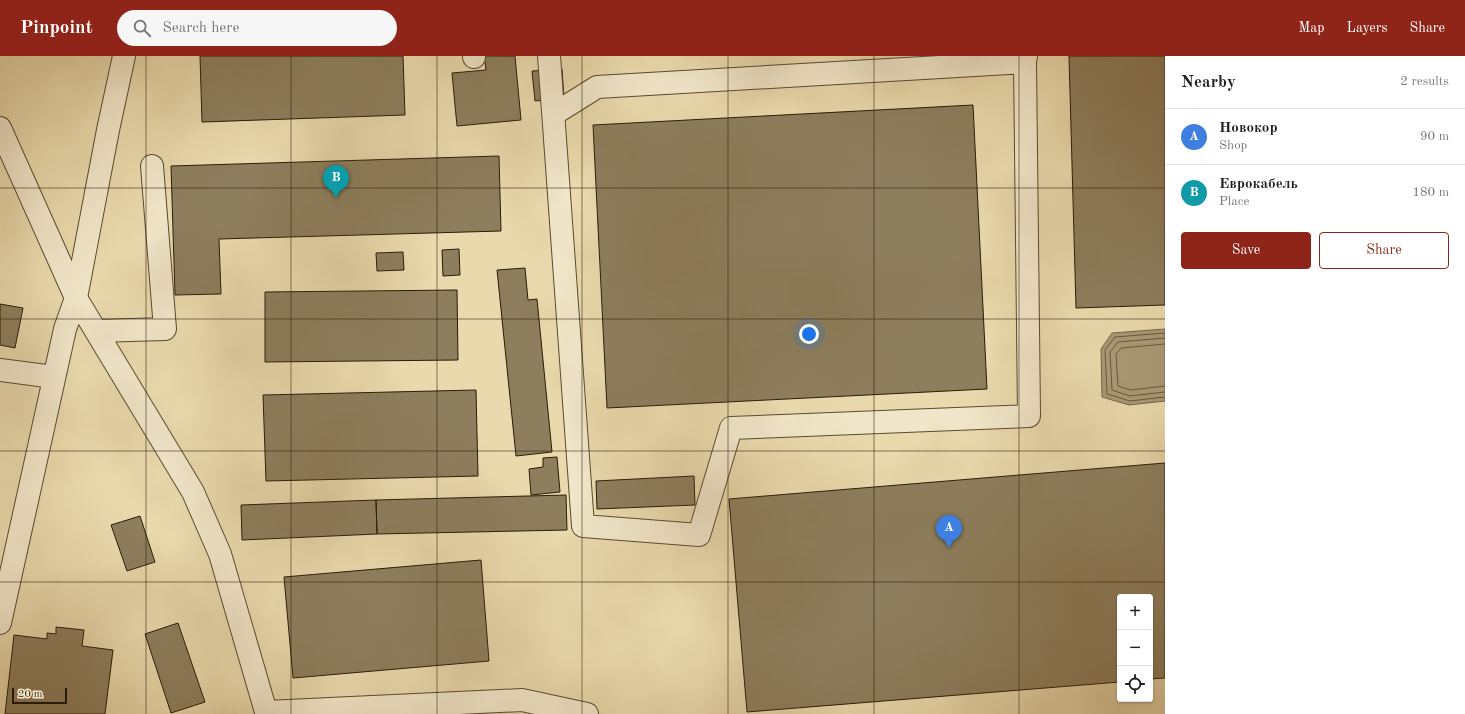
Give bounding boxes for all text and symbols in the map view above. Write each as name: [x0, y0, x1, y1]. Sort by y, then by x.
search box: [117, 10, 397, 46]
icon: search: [131, 17, 153, 39]
text: Pinpoint: [20, 19, 93, 38]
text: Search here: [163, 21, 239, 36]
text: Map: [1299, 21, 1325, 35]
text: Layers: [1347, 21, 1388, 35]
text: Share: [1410, 21, 1445, 35]
text: Nearby: [1181, 74, 1236, 91]
text: 2 results: [1400, 75, 1449, 88]
text: Новокор: [1219, 121, 1278, 136]
text: A: [1189, 130, 1199, 143]
text: 90 m: [1420, 130, 1449, 143]
text: Shop: [1219, 139, 1247, 152]
pin: B: [323, 165, 349, 198]
text: Еврокабель: [1219, 177, 1298, 192]
text: B: [1189, 186, 1199, 199]
text: 180 m: [1412, 186, 1449, 199]
text: Place: [1219, 195, 1249, 208]
button: Save: [1181, 232, 1311, 269]
button: Share: [1319, 232, 1449, 269]
your location: [799, 324, 819, 344]
pin: A: [936, 515, 962, 548]
map controls: [1117, 594, 1153, 702]
button: +: [1117, 594, 1153, 630]
button: −: [1117, 630, 1153, 666]
button: locate: [1117, 666, 1153, 702]
scale bar: [12, 686, 67, 705]
text: 20 m: [18, 689, 43, 700]

